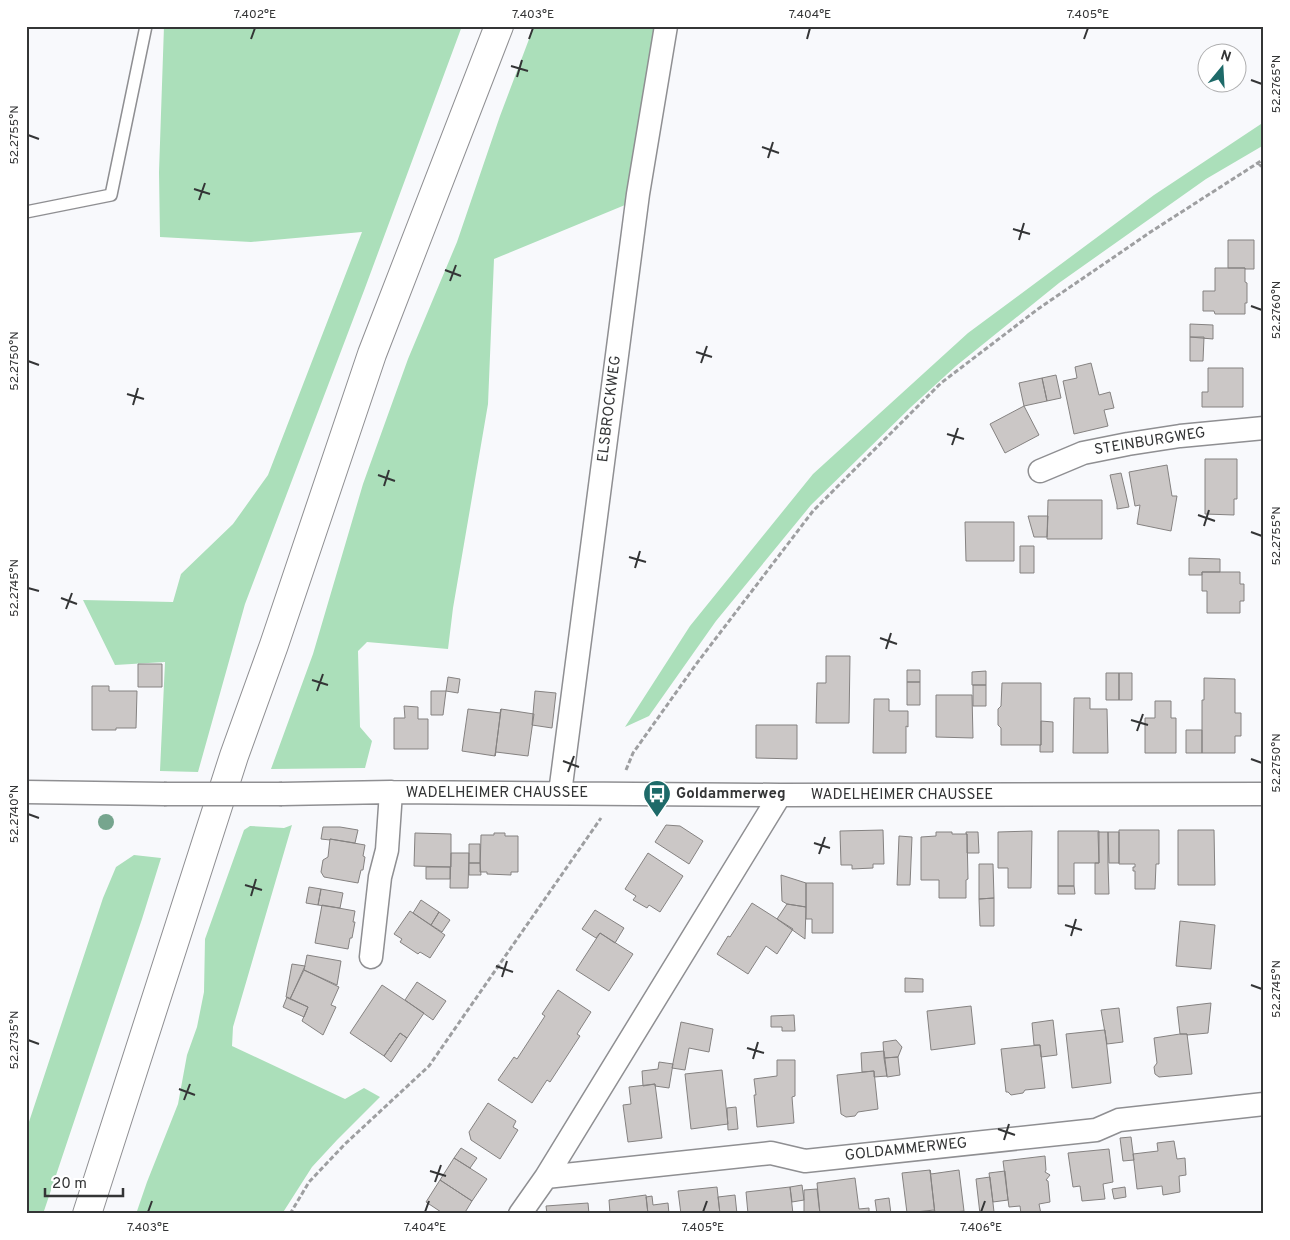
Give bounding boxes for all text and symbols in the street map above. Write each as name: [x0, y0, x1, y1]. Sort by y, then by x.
text: 7.402°E: [234, 7, 276, 23]
text: 7.403°E: [512, 7, 554, 23]
text: 7.404°E: [789, 7, 831, 23]
text: 7.405°E: [1067, 7, 1109, 23]
north arrow: [1198, 42, 1248, 92]
text: N: [1218, 47, 1233, 67]
text: 52.2765°N: [1269, 55, 1285, 113]
text: 52.2755°N: [7, 105, 23, 165]
text: 52.2760°N: [1269, 281, 1285, 339]
text: 52.2750°N: [7, 331, 23, 391]
street label: ELSBROCKWEG: [594, 355, 626, 463]
street label: STEINBURGWEG: [1093, 424, 1207, 460]
text: 52.2755°N: [1269, 506, 1285, 566]
text: 52.2745°N: [7, 559, 23, 617]
text: 52.2750°N: [1269, 733, 1285, 793]
bus stop icon: Goldammerweg: [642, 779, 672, 818]
street label: WADELHEIMER CHAUSSEE: [406, 784, 588, 803]
text: 52.2740°N: [7, 785, 23, 843]
place label: Goldammerweg: [676, 785, 786, 804]
street label: WADELHEIMER CHAUSSEE: [811, 786, 993, 805]
text: 52.2745°N: [1269, 960, 1285, 1018]
text: 52.2735°N: [7, 1011, 23, 1069]
street label: GOLDAMMERWEG: [844, 1134, 968, 1166]
scale bar: [45, 1165, 122, 1197]
text: 20 m: [52, 1175, 87, 1194]
text: 7.403°E: [127, 1220, 169, 1236]
text: 7.404°E: [404, 1220, 446, 1236]
text: 7.405°E: [682, 1220, 724, 1236]
text: 7.406°E: [960, 1220, 1002, 1236]

